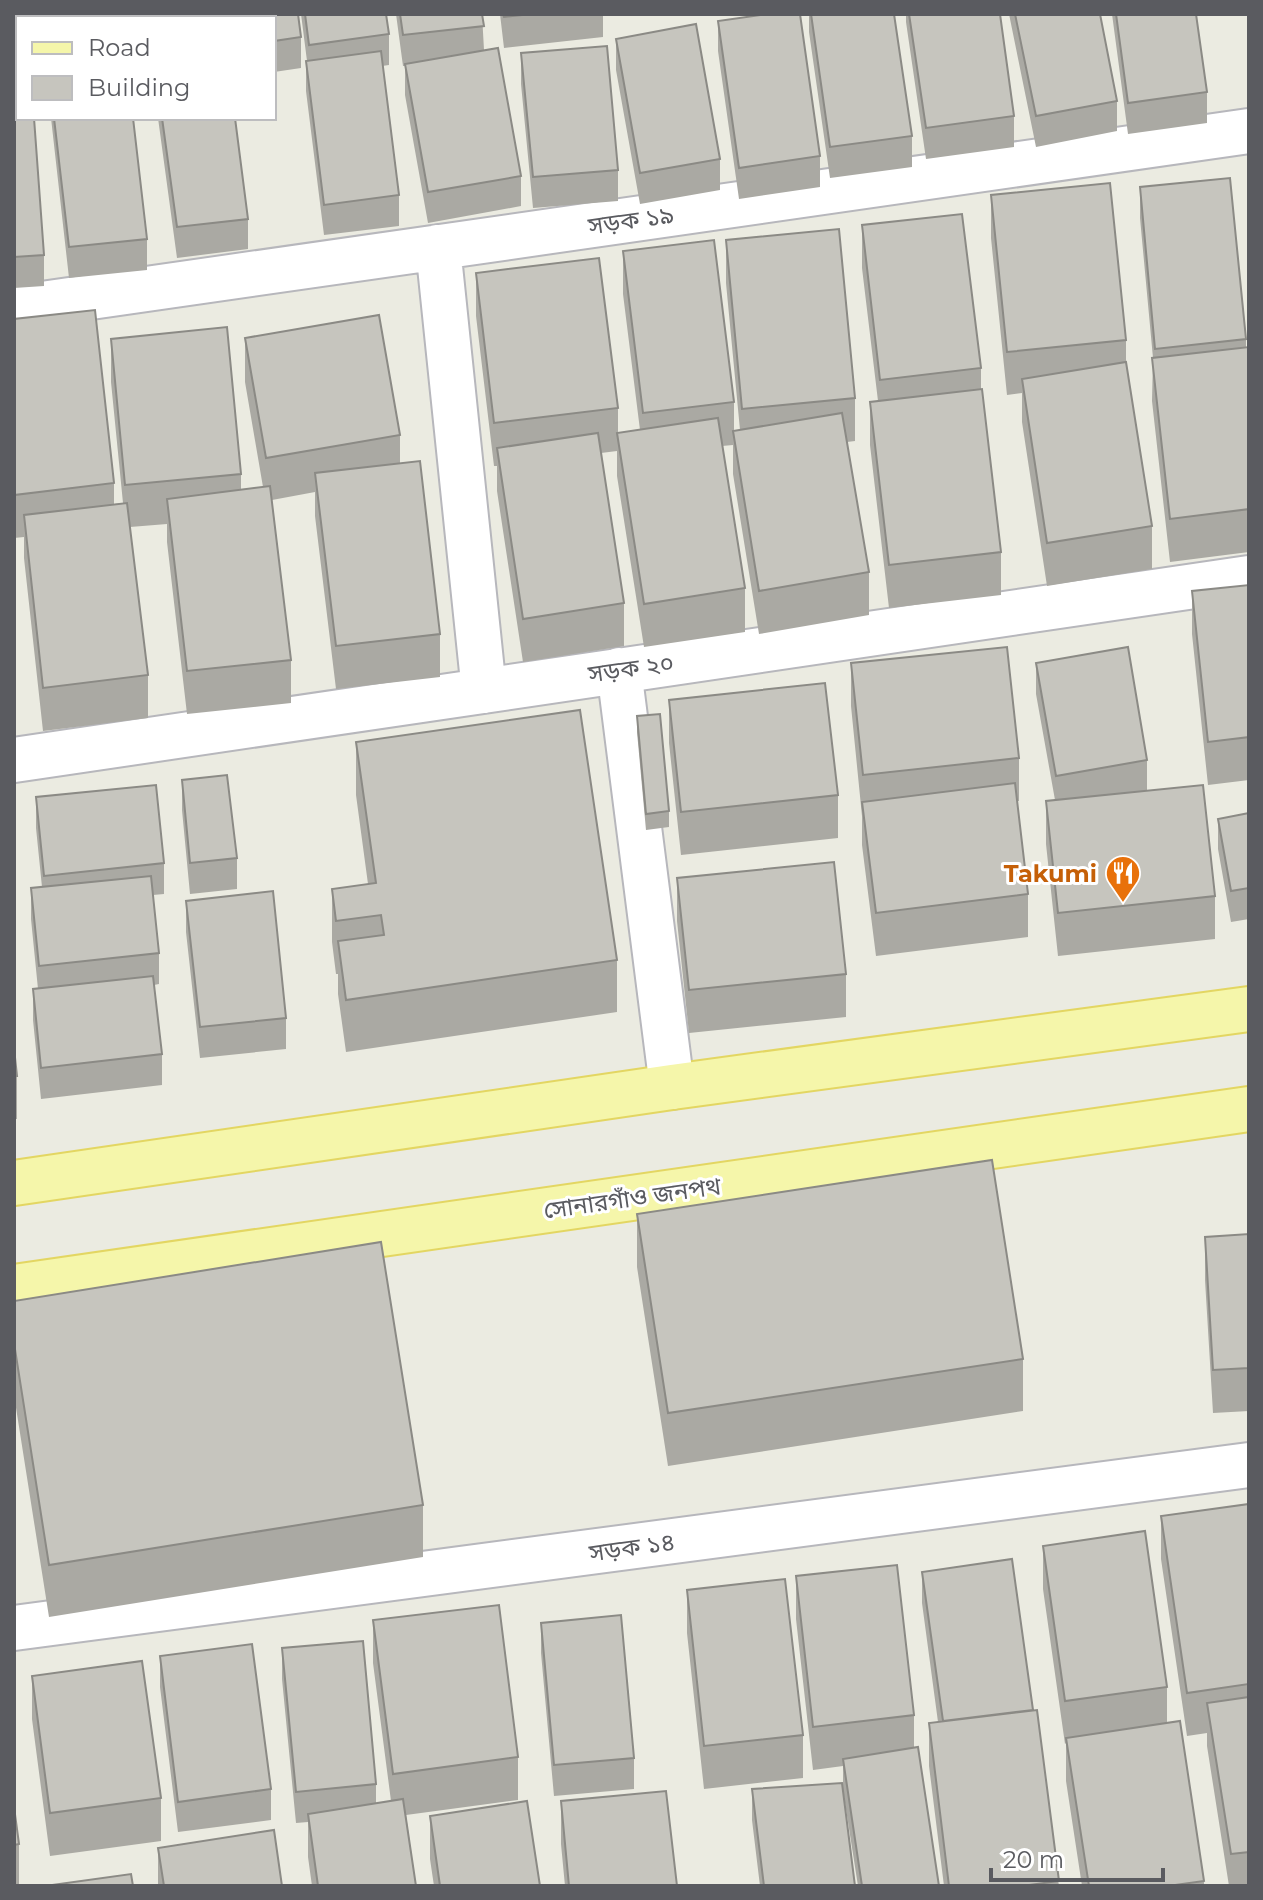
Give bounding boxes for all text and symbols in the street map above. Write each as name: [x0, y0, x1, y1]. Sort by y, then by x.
legend: [16, 16, 276, 120]
text: Road: [88, 33, 151, 62]
text: Building: [88, 73, 191, 102]
street label: সড়ক ১৯: [585, 200, 676, 240]
street label: সড়ক ২০: [585, 648, 676, 688]
restaurant icon: Takumi: [1104, 854, 1142, 904]
place label: Takumi: [1004, 859, 1097, 888]
street label: সোনারগাঁও জনপথ: [541, 1171, 723, 1225]
street label: সড়ক ১৪: [586, 1527, 677, 1567]
scale bar: [991, 1832, 1163, 1882]
text: 20 m: [1003, 1845, 1064, 1874]

